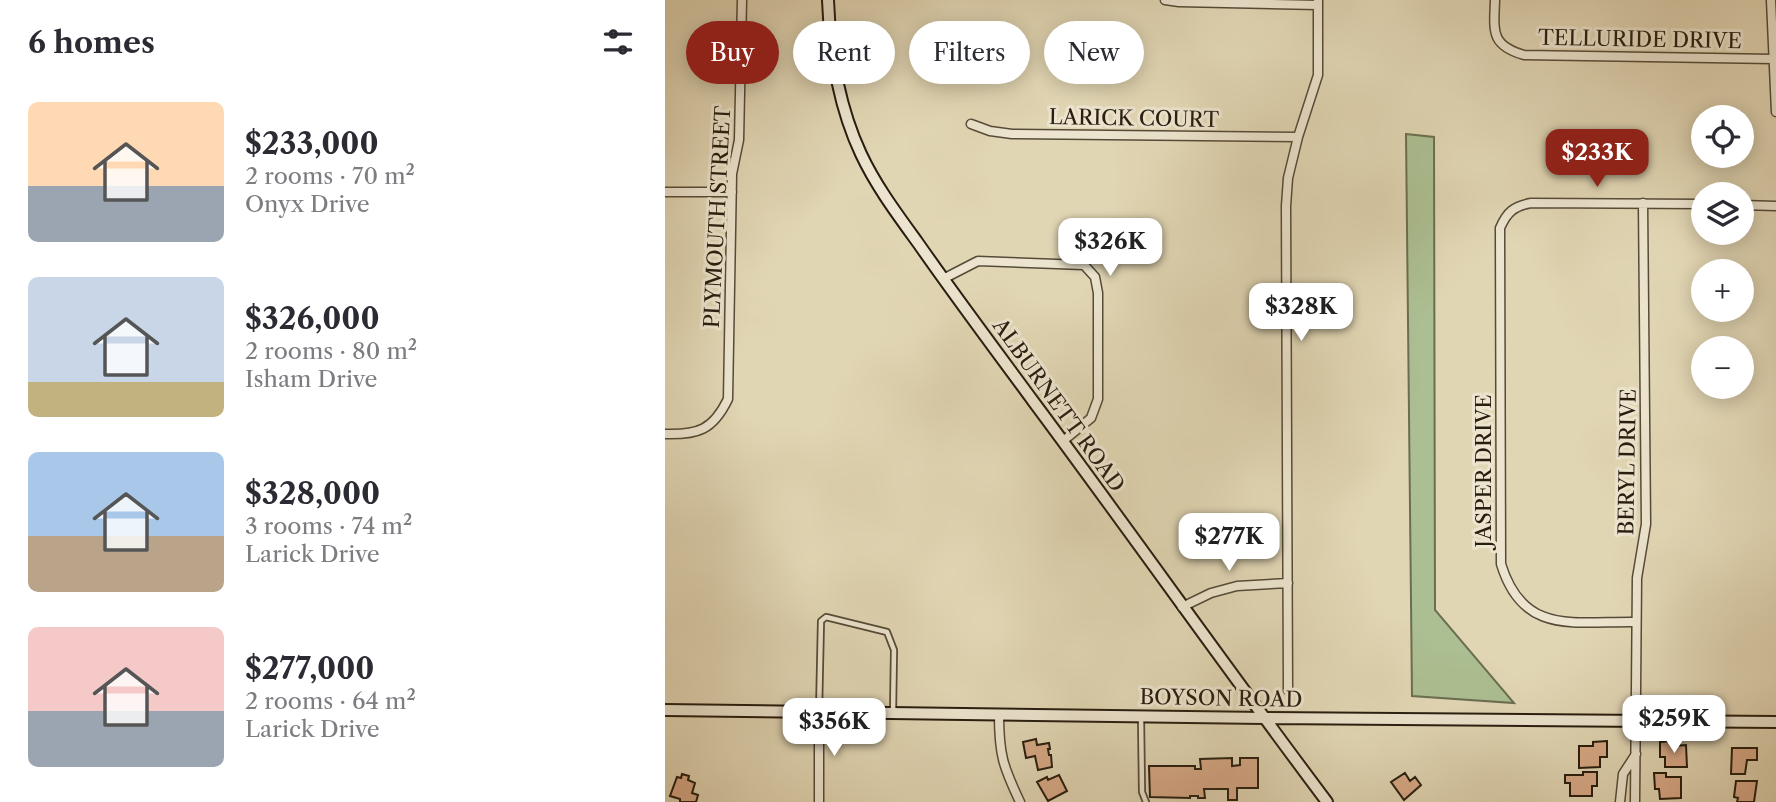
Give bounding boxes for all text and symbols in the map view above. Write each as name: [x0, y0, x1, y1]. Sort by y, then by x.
chip: Buy: [686, 21, 779, 84]
chip: Rent: [793, 21, 895, 84]
chip: Filters: [909, 21, 1030, 84]
chip: New: [1044, 21, 1144, 84]
icon: filters: [599, 23, 637, 61]
text: 6 homes: [28, 24, 155, 61]
street label: TELLURIDE DRIVE: [1538, 25, 1742, 53]
street label: LARICK COURT: [1049, 104, 1220, 132]
street label: PLYMOUTH STREET: [699, 105, 735, 329]
map controls: [1691, 105, 1754, 399]
button: locate: [1691, 105, 1754, 168]
text: $233,000: [245, 125, 379, 162]
icon: home: [84, 130, 168, 214]
pin: $233K: [1548, 130, 1646, 189]
text: $233K: [1562, 138, 1632, 166]
text: 2 rooms · 70 m²: [245, 162, 415, 190]
button: layers: [1691, 182, 1754, 245]
text: Onyx Drive: [245, 190, 370, 218]
pin: $326K: [1061, 218, 1159, 278]
text: $326K: [1074, 227, 1146, 255]
button: +: [1691, 259, 1754, 322]
pin: $328K: [1252, 284, 1350, 343]
text: $328K: [1265, 292, 1337, 320]
text: $326,000: [245, 300, 380, 337]
icon: home: [84, 305, 168, 389]
street label: ALBURNETT ROAD: [987, 313, 1130, 497]
button: −: [1691, 336, 1754, 399]
text: 2 rooms · 80 m²: [245, 337, 417, 365]
text: Isham Drive: [245, 365, 377, 393]
street label: BERYL DRIVE: [1613, 388, 1641, 536]
street label: JASPER DRIVE: [1471, 394, 1496, 551]
text: $328,000: [245, 475, 380, 512]
icon: home: [84, 480, 168, 564]
text: 3 rooms · 74 m²: [245, 512, 412, 540]
pin: $277K: [1180, 514, 1278, 573]
text: $277K: [1195, 522, 1263, 550]
text: Larick Drive: [245, 540, 380, 568]
text: $277,000: [245, 650, 374, 687]
icon: home: [84, 655, 168, 739]
street label: BOYSON ROAD: [1139, 684, 1303, 712]
text: 2 rooms · 64 m²: [245, 687, 416, 715]
pin: $259K: [1625, 696, 1723, 755]
pin: $356K: [785, 698, 883, 758]
text: $259K: [1638, 704, 1710, 732]
text: $356K: [799, 707, 869, 735]
text: Larick Drive: [245, 715, 380, 743]

